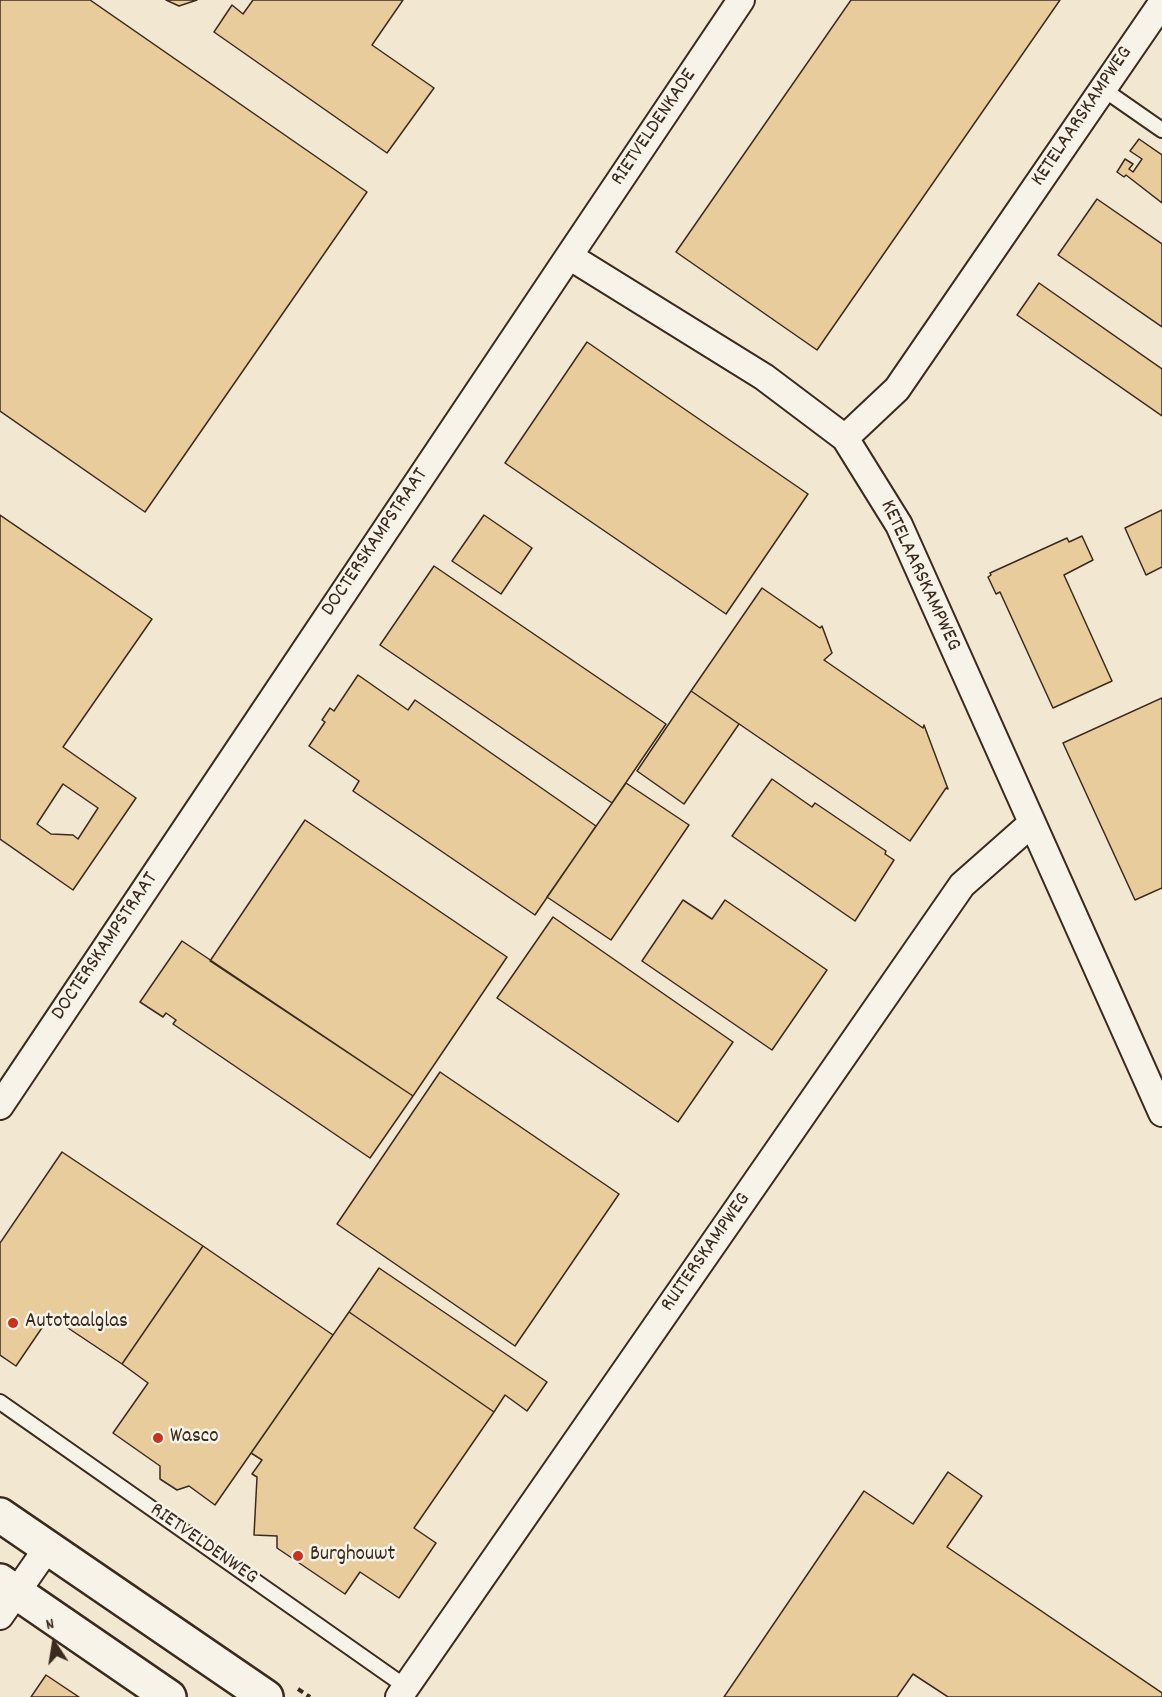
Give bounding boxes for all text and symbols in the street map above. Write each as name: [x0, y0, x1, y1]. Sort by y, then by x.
street label: KETELAARSKAMPWEG: [1027, 42, 1139, 192]
street label: RIETVELDENKADE: [607, 65, 703, 191]
street label: DOCTERSKAMPSTRAAT: [317, 464, 435, 622]
street label: KETELAARSKAMPWEG: [873, 497, 965, 655]
street label: DOCTERSKAMPSTRAAT: [47, 868, 165, 1026]
street label: RUITERSKAMPWEG: [657, 1189, 757, 1317]
place label: Autotaalglas: [25, 1310, 128, 1336]
marker: Autotaalglas: [6, 1316, 20, 1330]
place label: Wasco: [170, 1425, 219, 1451]
marker: Wasco: [151, 1431, 165, 1445]
street label: RIETVELDENWEG: [144, 1499, 262, 1591]
place label: Burghouwt: [310, 1543, 395, 1569]
marker: Burghouwt: [291, 1549, 305, 1563]
north arrow: [24, 1613, 84, 1673]
text: N: [44, 1613, 56, 1637]

